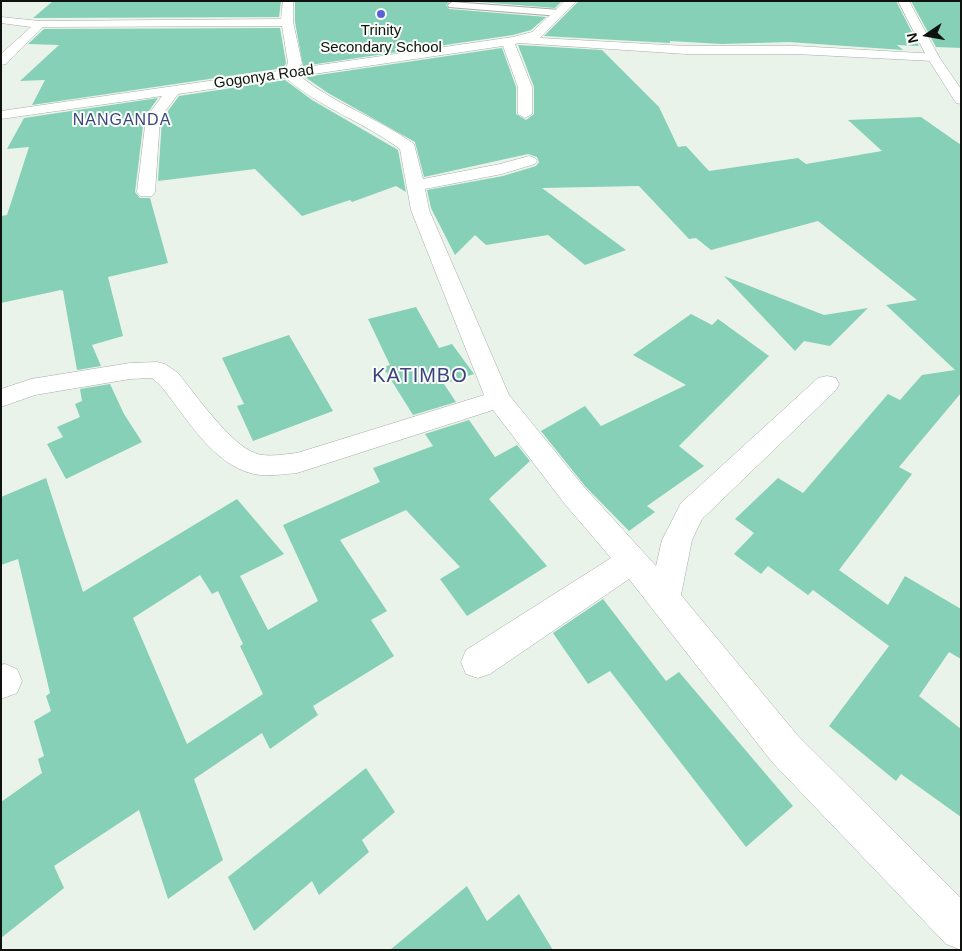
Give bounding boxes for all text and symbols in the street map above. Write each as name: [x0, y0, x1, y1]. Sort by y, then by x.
marker: Trinity Secondary School: [375, 8, 387, 20]
north arrow: [902, 10, 952, 60]
place label: Trinity Secondary School: [320, 22, 442, 57]
text: N: [903, 32, 921, 45]
street label: Gogonya Road: [213, 61, 315, 93]
district label: NANGANDA: [72, 111, 172, 131]
district label: KATIMBO: [371, 364, 469, 388]

